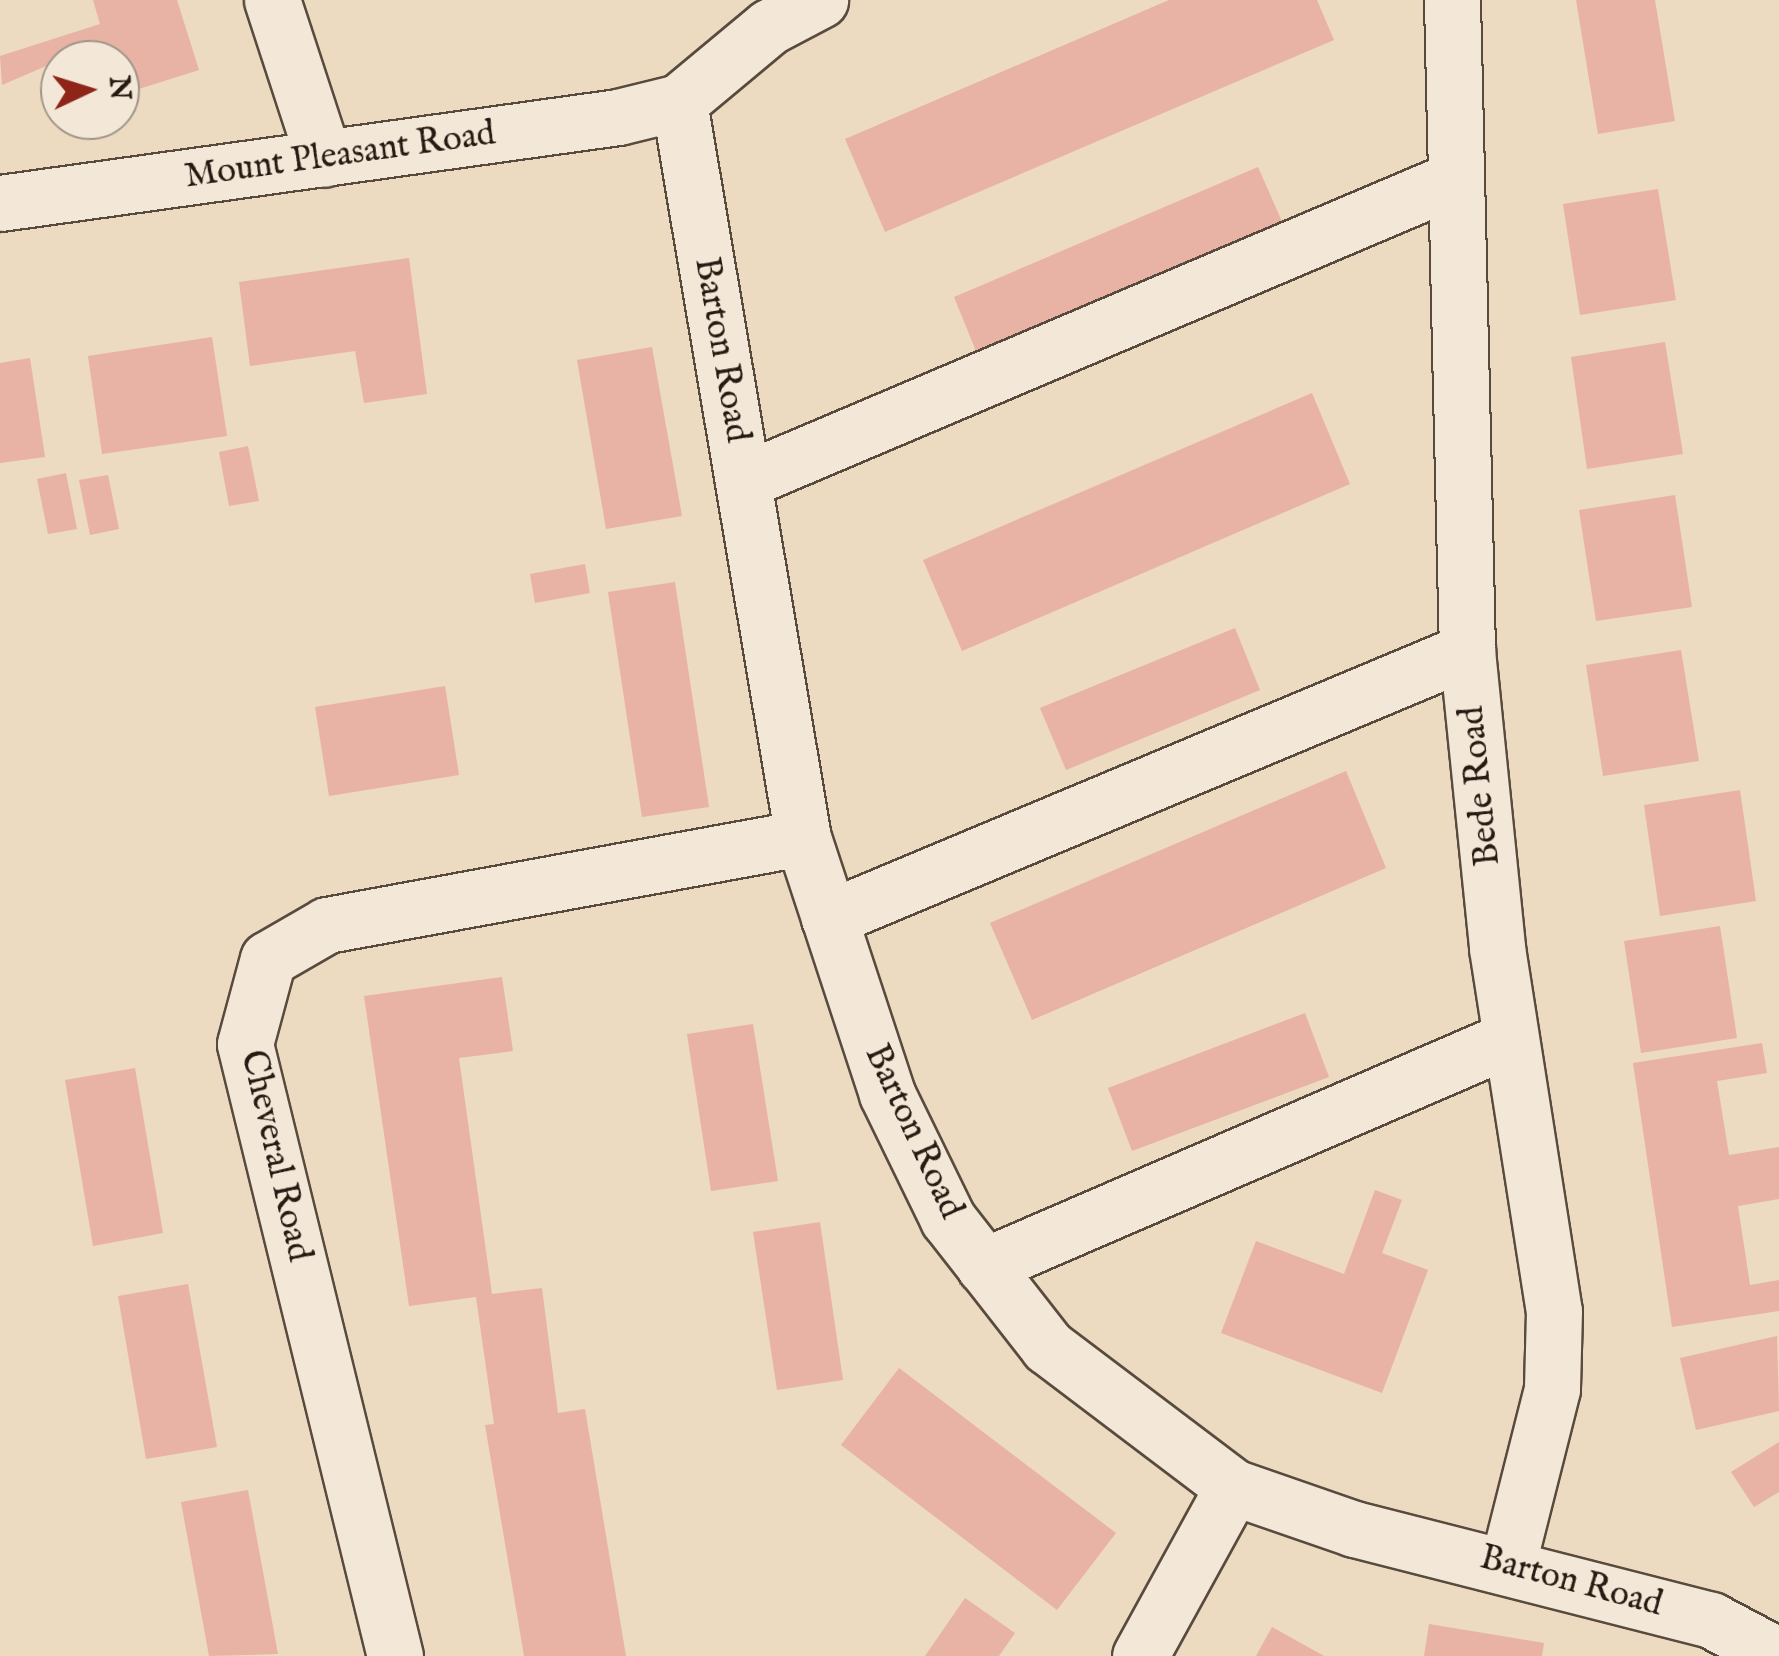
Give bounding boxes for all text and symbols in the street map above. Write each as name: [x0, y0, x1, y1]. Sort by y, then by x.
north arrow: [40, 40, 140, 140]
text: N: [100, 75, 137, 101]
street label: Mount Pleasant Road: [182, 113, 498, 199]
street label: Barton Road: [684, 254, 758, 446]
street label: Bede Road: [1452, 704, 1510, 868]
street label: Barton Road: [854, 1038, 972, 1226]
street label: Cheveral Road: [230, 1046, 320, 1266]
street label: Barton Road: [1475, 1537, 1667, 1627]

